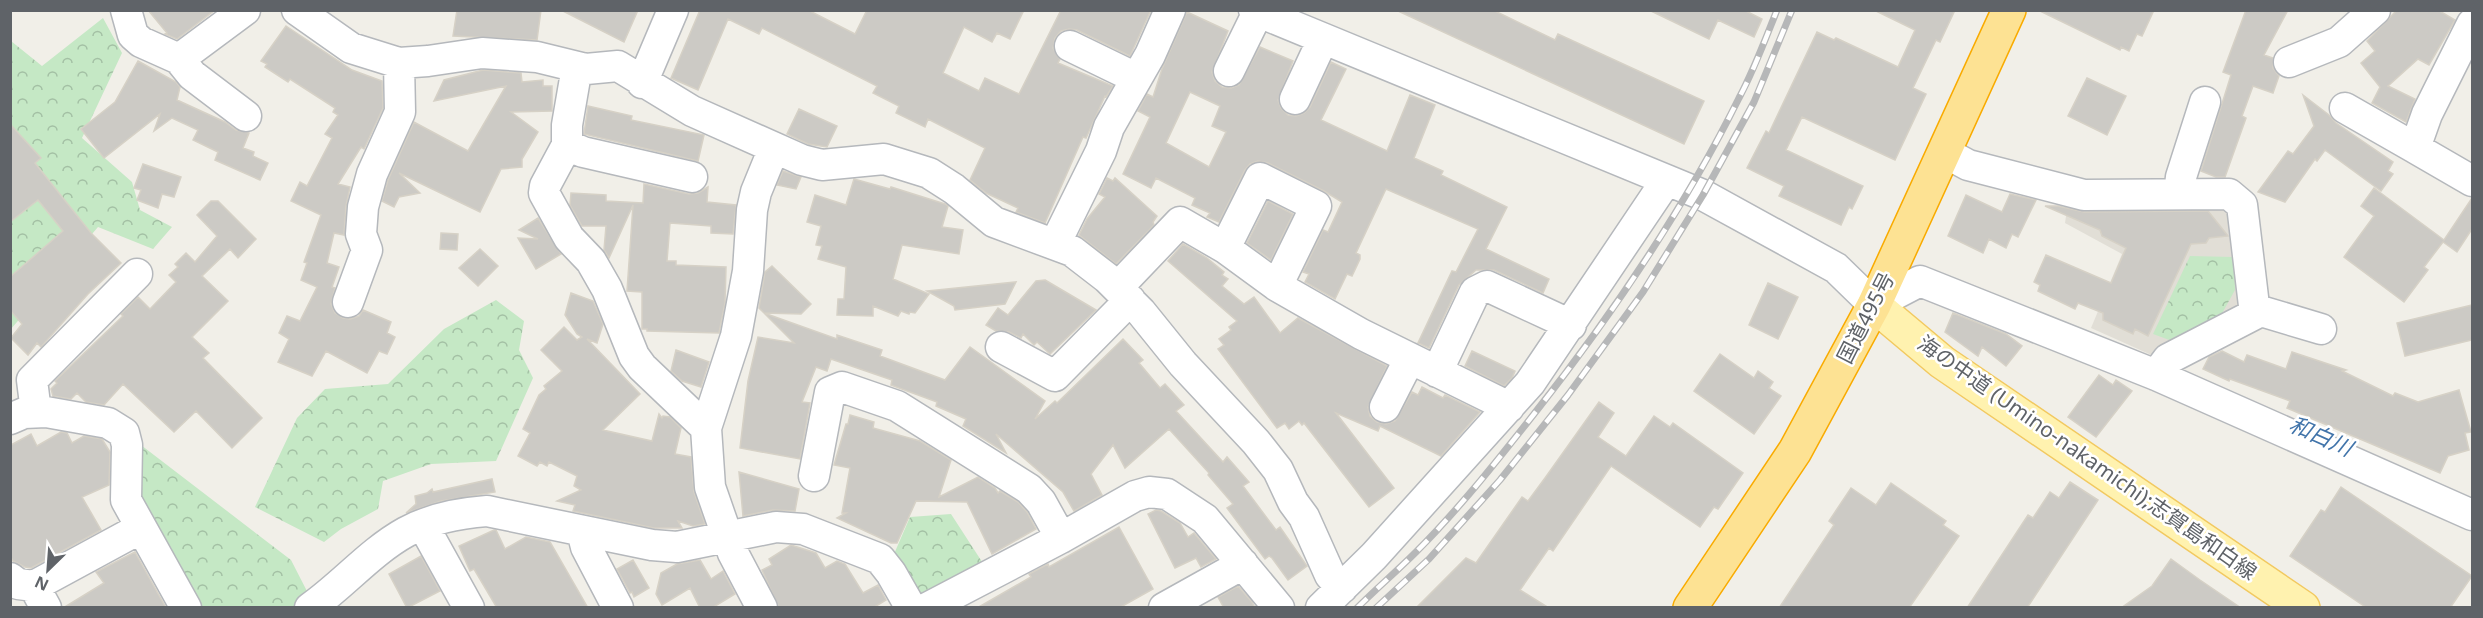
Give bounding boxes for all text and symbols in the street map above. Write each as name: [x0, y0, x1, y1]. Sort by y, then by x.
street label: 国道495号: [1830, 267, 1900, 368]
street label: 海の中道 (Umino-nakamichi);志賀島和白線: [1913, 329, 2263, 586]
water label: 和白川: [2285, 408, 2359, 463]
north arrow: [18, 540, 78, 600]
text: N: [31, 571, 52, 596]

